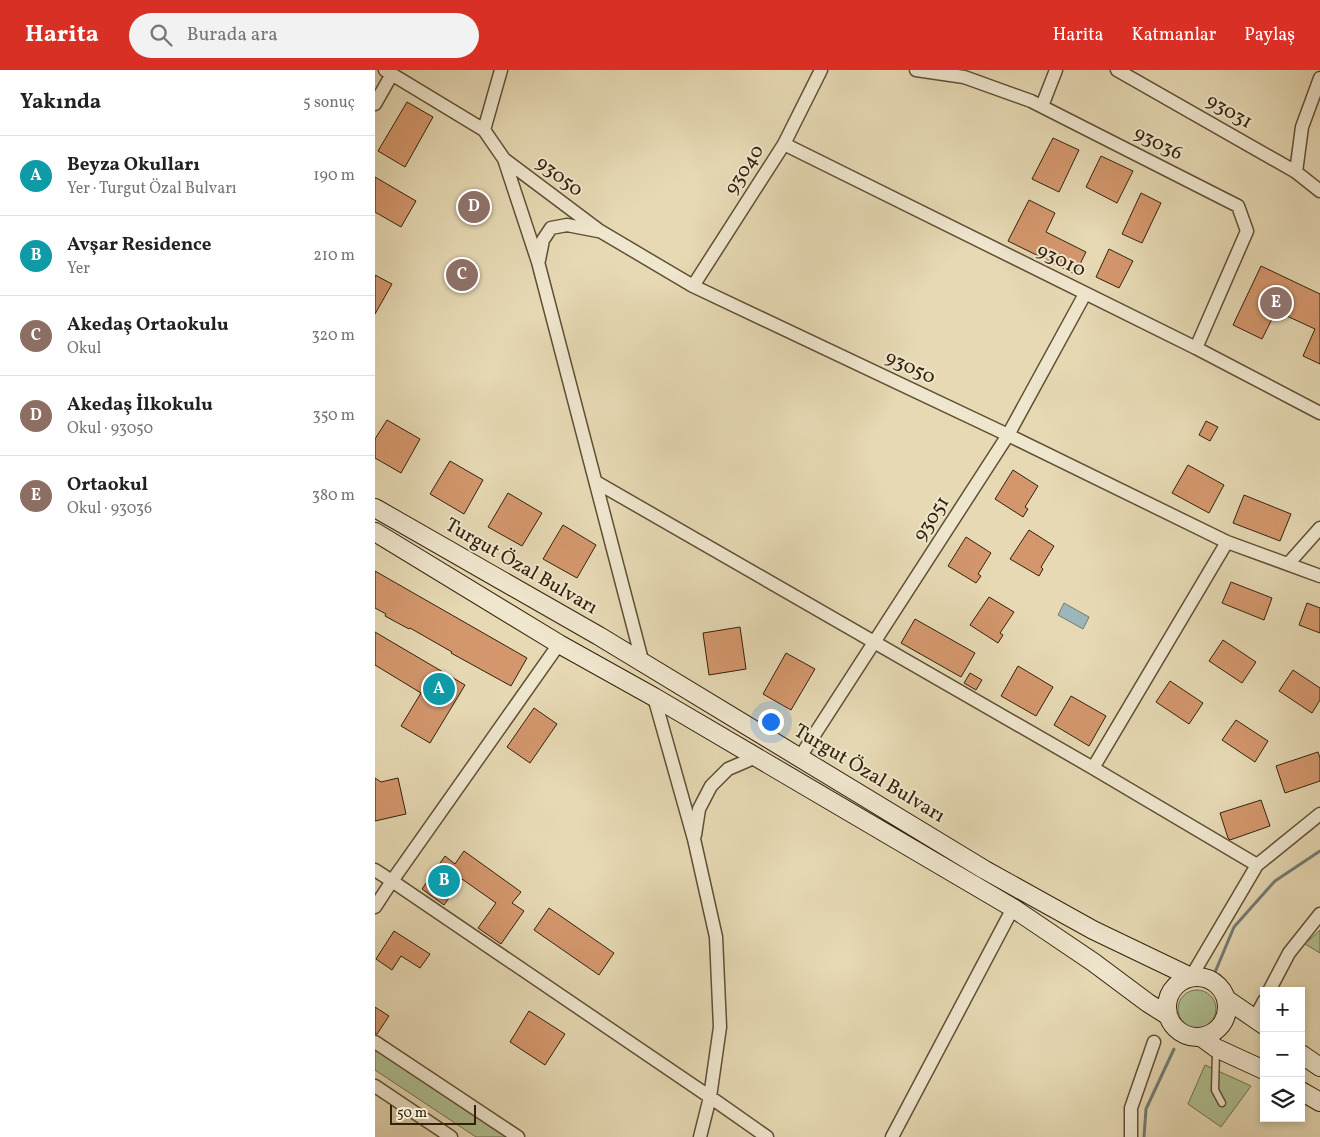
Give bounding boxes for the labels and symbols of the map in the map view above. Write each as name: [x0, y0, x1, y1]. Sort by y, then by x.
street label: 93031: [1201, 88, 1257, 136]
street label: 93036: [1129, 120, 1187, 168]
street label: 93040: [718, 139, 772, 201]
street label: 93050: [529, 150, 589, 204]
pin: D: [458, 188, 490, 226]
street label: 93010: [1032, 237, 1090, 285]
pin: C: [446, 256, 478, 294]
pin: E: [1260, 284, 1292, 322]
street label: 93050: [880, 344, 940, 392]
street label: 93051: [907, 491, 957, 547]
street label: Turgut Özal Bulvarı: [439, 512, 603, 622]
pin: A: [423, 670, 455, 708]
your location: [758, 709, 784, 735]
street label: Turgut Özal Bulvarı: [788, 718, 950, 830]
pin: B: [428, 862, 460, 900]
scale bar: [390, 1102, 476, 1125]

